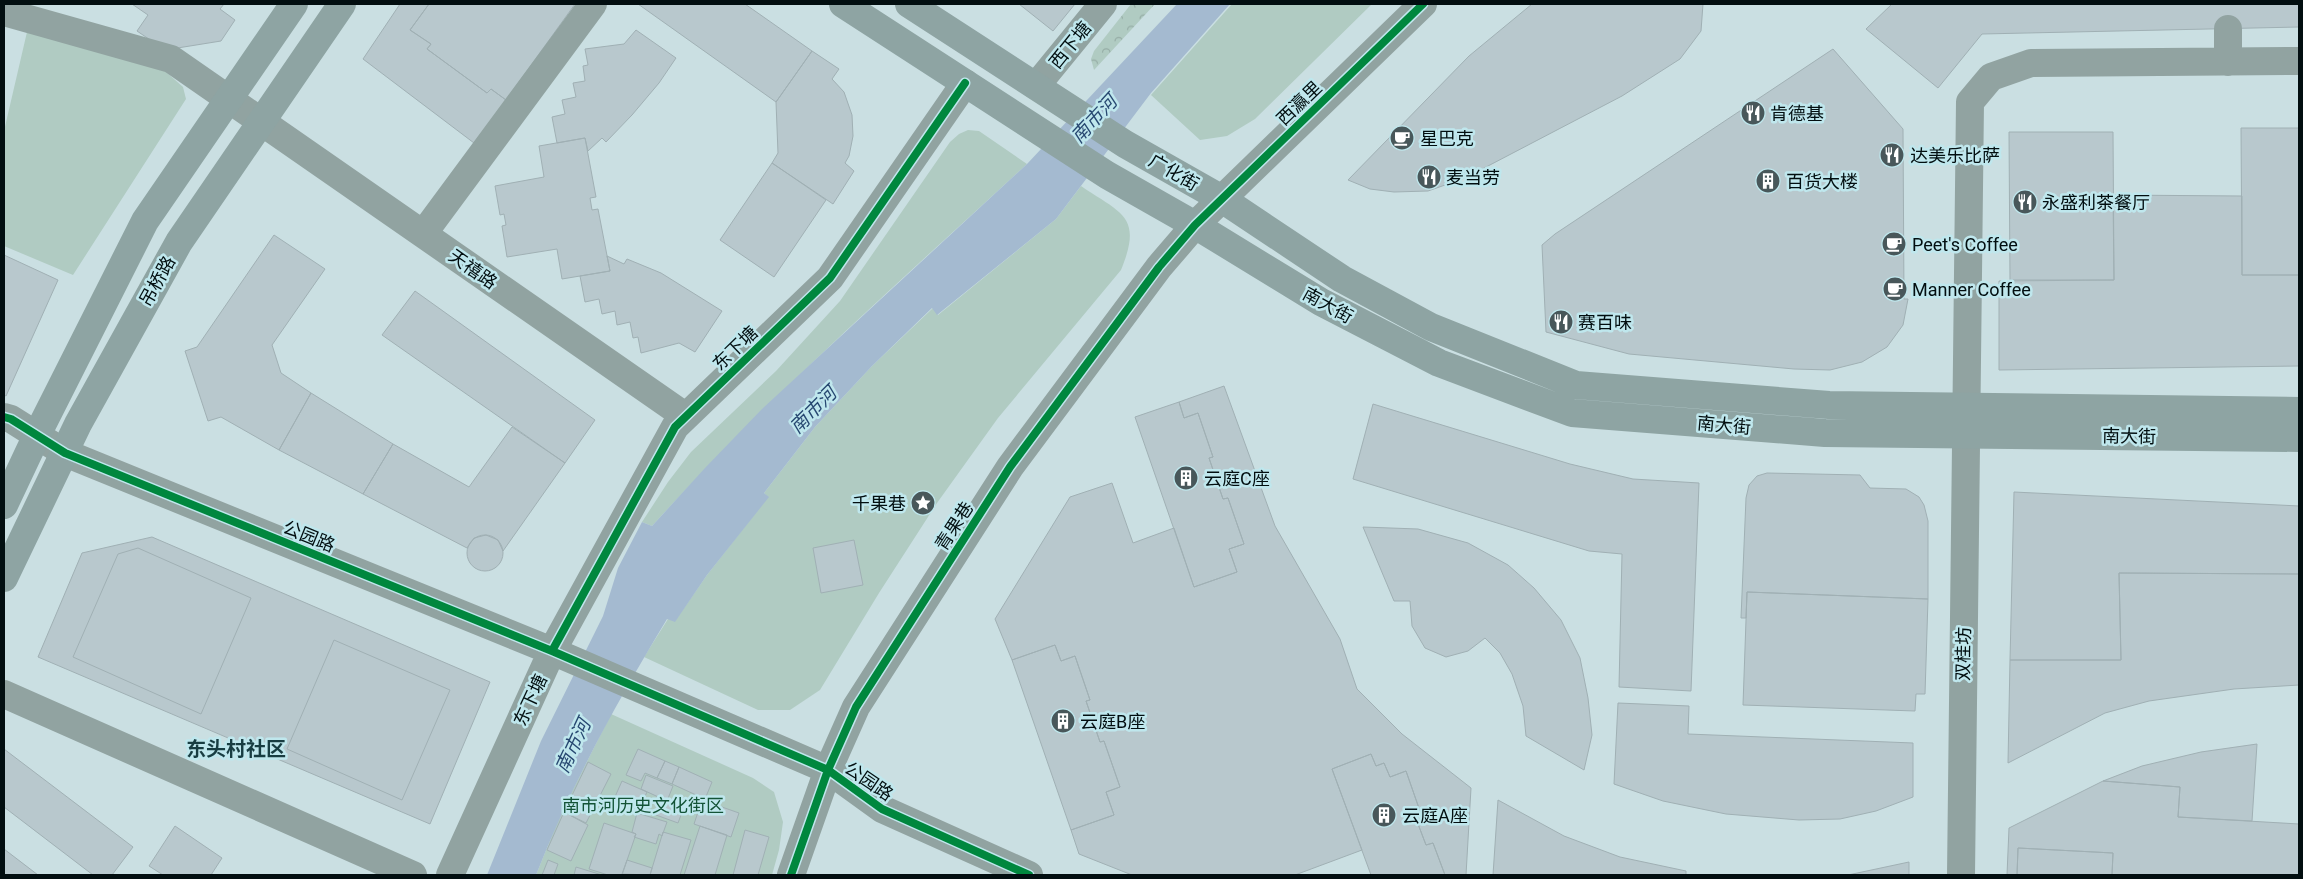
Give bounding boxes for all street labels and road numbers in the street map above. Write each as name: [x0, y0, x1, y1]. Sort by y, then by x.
street label: 西下塘: [1045, 17, 1095, 73]
street label: 西瀛里: [1272, 77, 1326, 129]
street label: 广化街: [1145, 149, 1203, 195]
street label: 天禧路: [445, 245, 501, 293]
street label: 吊桥路: [135, 252, 179, 310]
street label: 南大街: [1299, 283, 1357, 327]
street label: 东下塘: [708, 322, 762, 374]
street label: 南大街: [1696, 412, 1752, 438]
street label: 南大街: [2102, 425, 2156, 447]
street label: 青果巷: [930, 498, 978, 554]
street label: 公园路: [280, 516, 338, 556]
street label: 双桂坊: [1952, 627, 1974, 681]
street label: 东下塘: [509, 671, 551, 729]
street label: 公园路: [841, 757, 897, 805]

